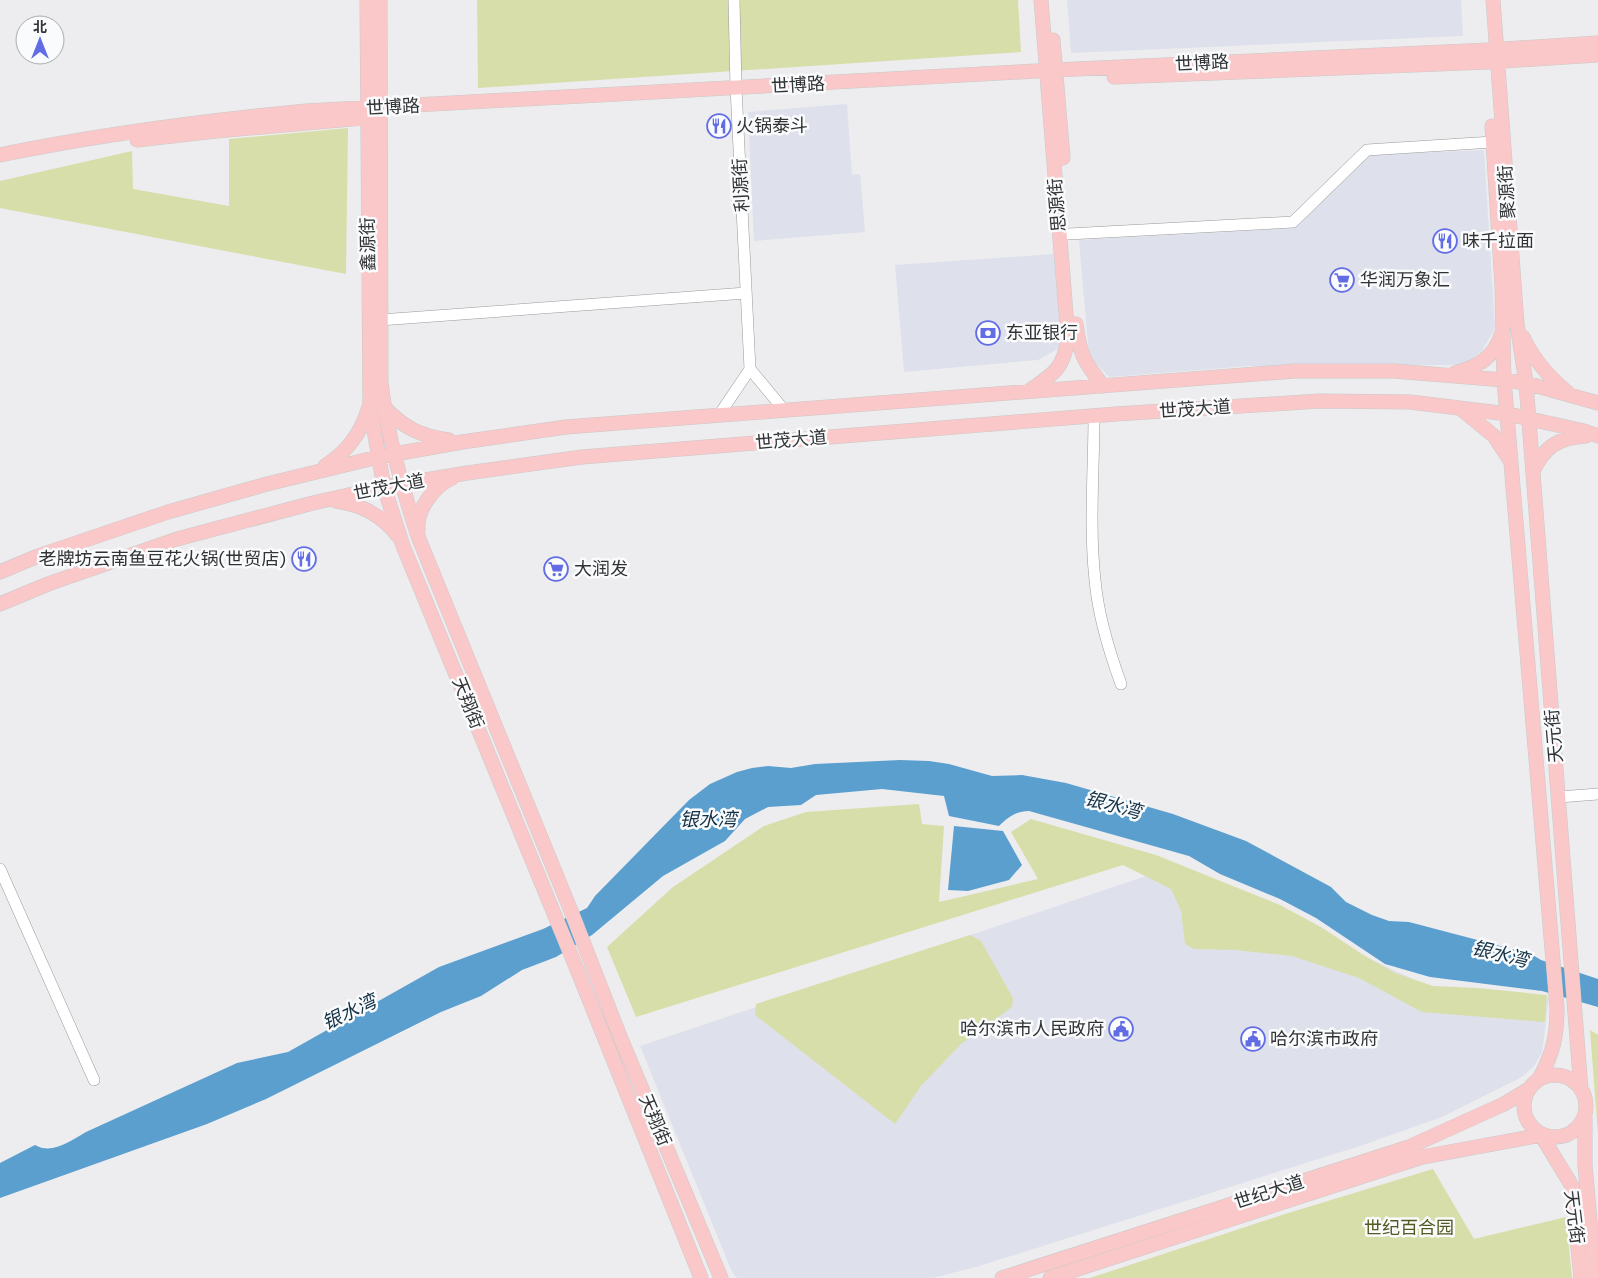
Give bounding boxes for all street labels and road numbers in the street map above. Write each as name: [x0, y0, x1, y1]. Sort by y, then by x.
street label: 世博路: [1174, 50, 1230, 76]
street label: 世博路: [770, 72, 826, 98]
street label: 世博路: [365, 94, 421, 120]
street label: 利源街: [728, 157, 754, 213]
street label: 聚源街: [1493, 164, 1521, 220]
street label: 思源街: [1043, 177, 1071, 233]
street label: 鑫源街: [356, 217, 380, 271]
street label: 世茂大道: [1158, 395, 1232, 423]
street label: 世茂大道: [754, 425, 828, 455]
street label: 世茂大道: [351, 468, 427, 506]
street label: 天翔街: [447, 673, 489, 733]
street label: 天元街: [1540, 708, 1568, 764]
street label: 天翔街: [633, 1090, 677, 1150]
street label: 世纪大道: [1231, 1169, 1307, 1215]
street label: 天元街: [1559, 1189, 1589, 1245]

